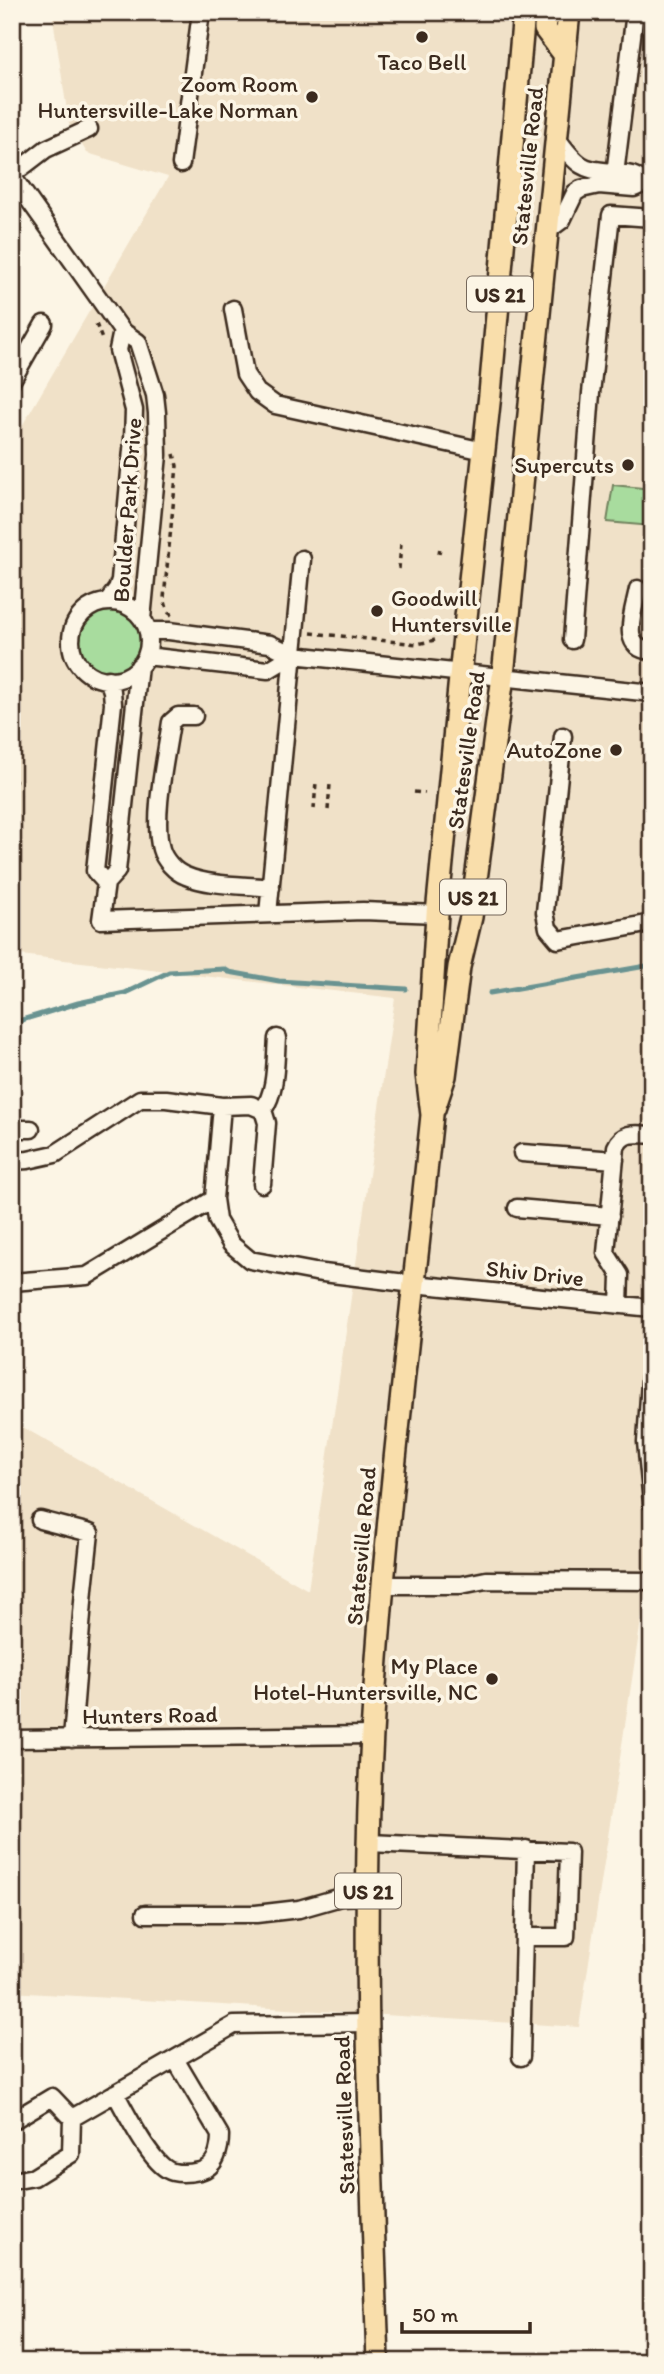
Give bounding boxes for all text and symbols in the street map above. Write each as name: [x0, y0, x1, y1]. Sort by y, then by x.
marker: Taco Bell: [414, 29, 430, 45]
place label: Taco Bell: [378, 48, 467, 76]
place label: Zoom Room Huntersville-Lake Norman: [38, 70, 298, 124]
street label: Statesville Road: [505, 85, 549, 247]
marker: Zoom Room Huntersville-Lake Norman: [304, 89, 320, 105]
road number: US 21: [467, 276, 533, 312]
street label: Boulder Park Drive: [107, 417, 147, 603]
place label: Supercuts: [514, 451, 614, 479]
marker: Supercuts: [620, 457, 636, 473]
place label: Goodwill Huntersville: [391, 584, 512, 638]
marker: Goodwill Huntersville: [369, 603, 385, 619]
street label: Statesville Road: [441, 669, 491, 831]
place label: AutoZone: [506, 736, 602, 764]
marker: AutoZone: [608, 742, 624, 758]
road number: US 21: [440, 880, 506, 914]
street label: Shiv Drive: [485, 1254, 585, 1292]
street label: Statesville Road: [340, 1465, 382, 1627]
place label: My Place Hotel-Huntersville, NC: [253, 1652, 478, 1706]
marker: My Place Hotel-Huntersville, NC: [484, 1671, 500, 1687]
street label: Hunters Road: [82, 1700, 218, 1730]
road number: US 21: [335, 1874, 401, 1909]
street label: Statesville Road: [327, 2035, 361, 2195]
scale bar: [402, 2290, 529, 2334]
text: 50 m: [412, 2302, 459, 2327]

